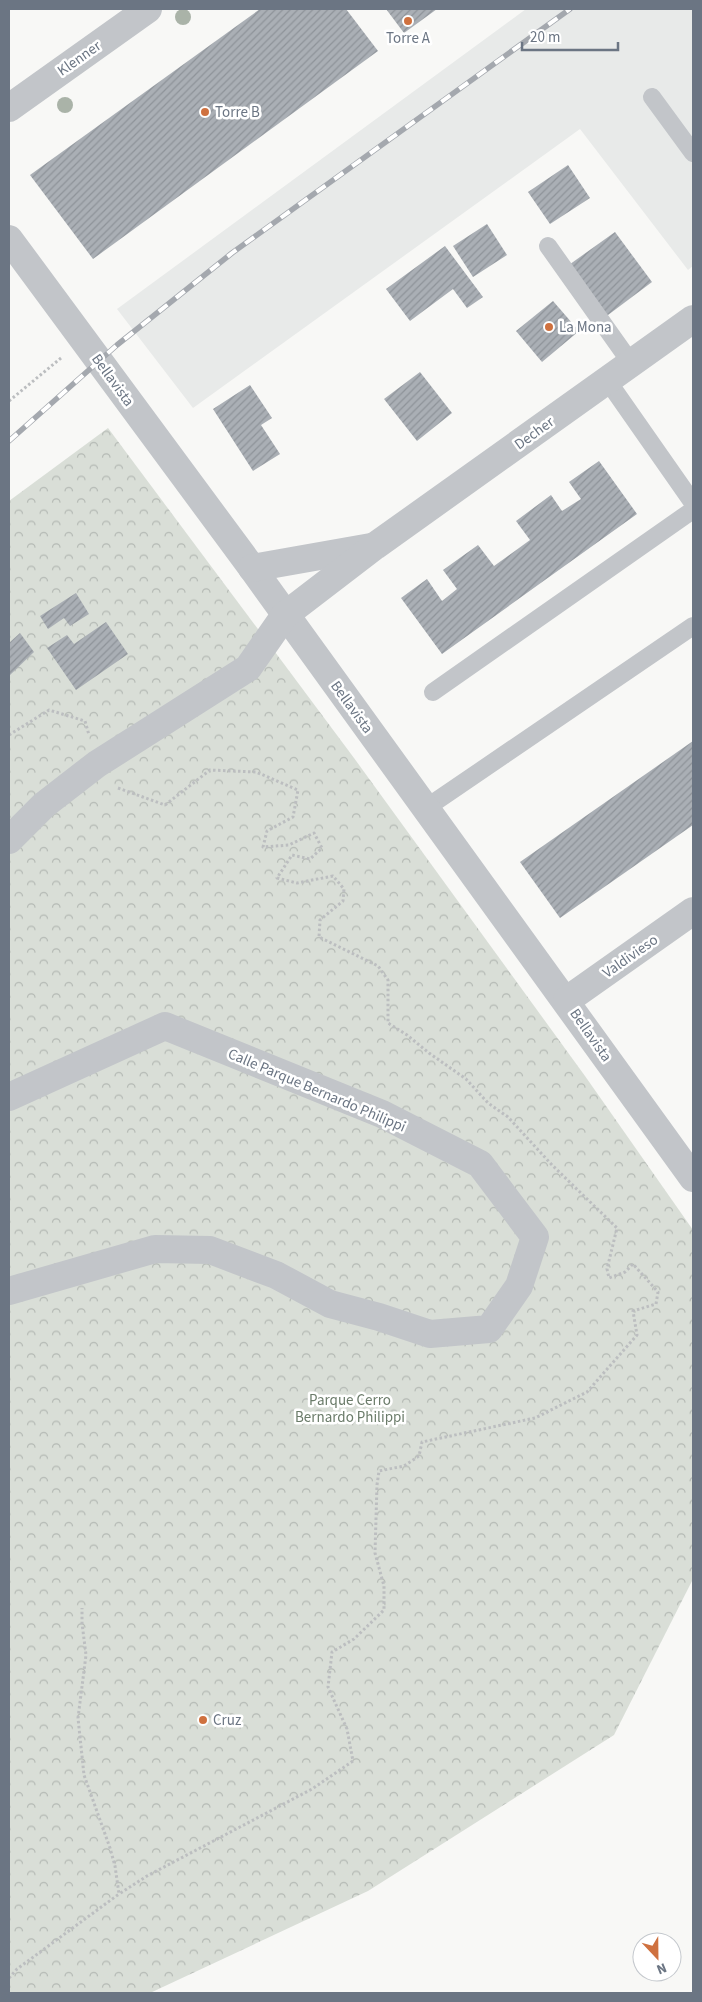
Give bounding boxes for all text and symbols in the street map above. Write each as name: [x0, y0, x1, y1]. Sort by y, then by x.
marker: Torre A: [402, 15, 414, 27]
scale bar: [522, 20, 618, 52]
text: 20 m: [530, 27, 560, 48]
place label: Torre A: [386, 28, 431, 49]
street label: Klenner: [53, 35, 106, 81]
place label: Torre B: [215, 102, 260, 123]
marker: Torre B: [199, 106, 211, 118]
place label: La Mona: [559, 317, 612, 338]
marker: La Mona: [543, 321, 555, 333]
street label: Bellavista: [86, 350, 139, 411]
street label: Decher: [510, 411, 559, 455]
street label: Bellavista: [325, 677, 378, 738]
street label: Valdivieso: [598, 930, 662, 983]
street label: Bellavista: [565, 1004, 617, 1066]
street label: Calle Parque Bernardo Philippi: [225, 1043, 409, 1138]
park label: Parque Cerro Bernardo Philippi: [295, 1390, 405, 1428]
place label: Cruz: [213, 1710, 241, 1731]
marker: Cruz: [197, 1714, 209, 1726]
north arrow: [632, 1932, 682, 1982]
text: N: [653, 1957, 670, 1979]

